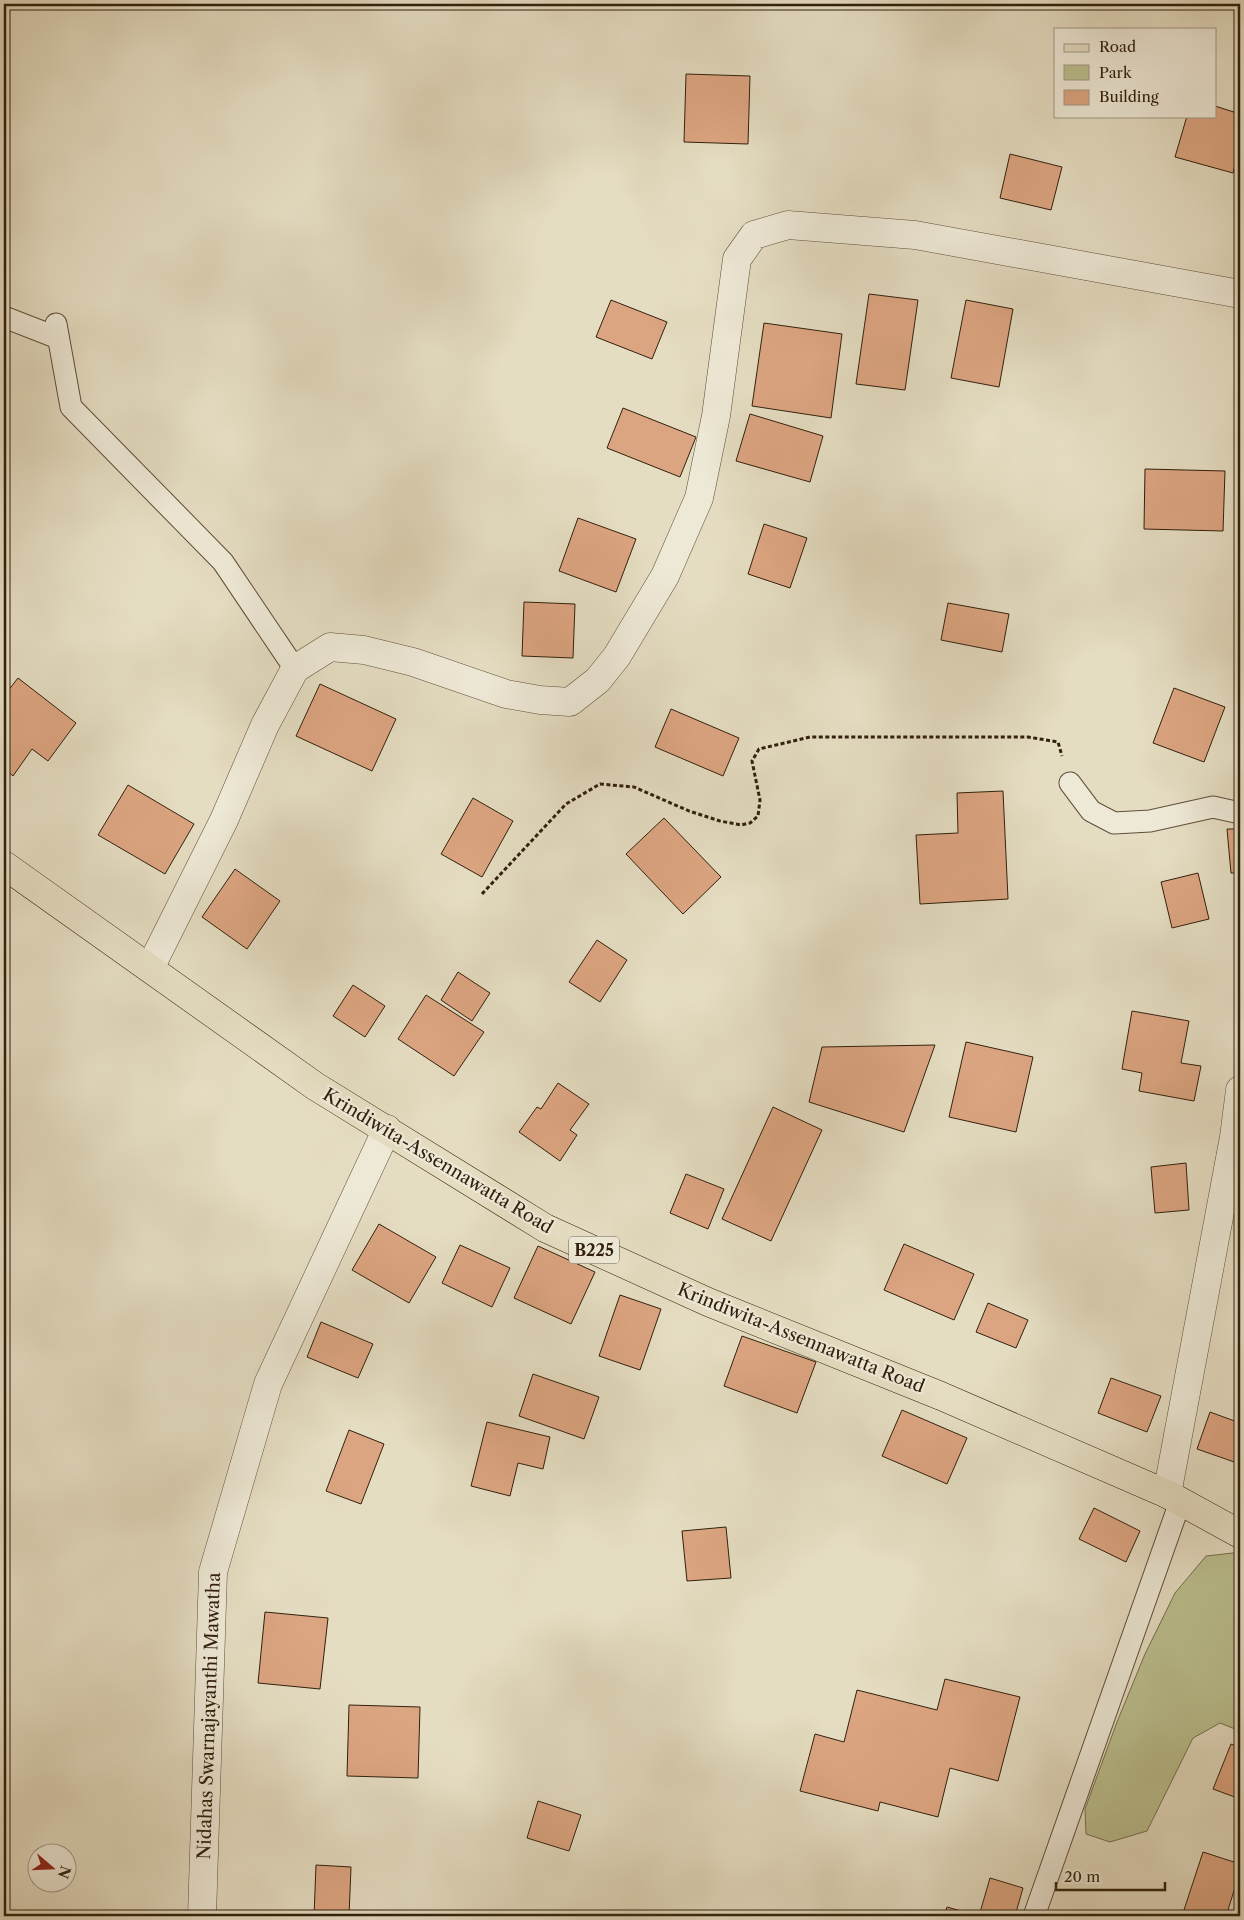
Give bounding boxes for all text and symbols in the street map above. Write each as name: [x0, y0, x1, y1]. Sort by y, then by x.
legend: [1054, 28, 1216, 118]
text: Road: [1099, 37, 1136, 56]
text: Park: [1099, 63, 1133, 82]
text: Building: [1099, 87, 1159, 106]
street label: Krindiwita-Assennawatta Road: [319, 1083, 557, 1239]
road number: B225: [569, 1236, 619, 1264]
street label: Krindiwita-Assennawatta Road: [674, 1278, 928, 1398]
street label: Nidahas Swarnajayanthi Mawatha: [193, 1572, 225, 1860]
north arrow: [28, 1842, 78, 1892]
scale bar: [1056, 1860, 1165, 1892]
text: N: [54, 1864, 75, 1881]
text: 20 m: [1064, 1867, 1100, 1886]

